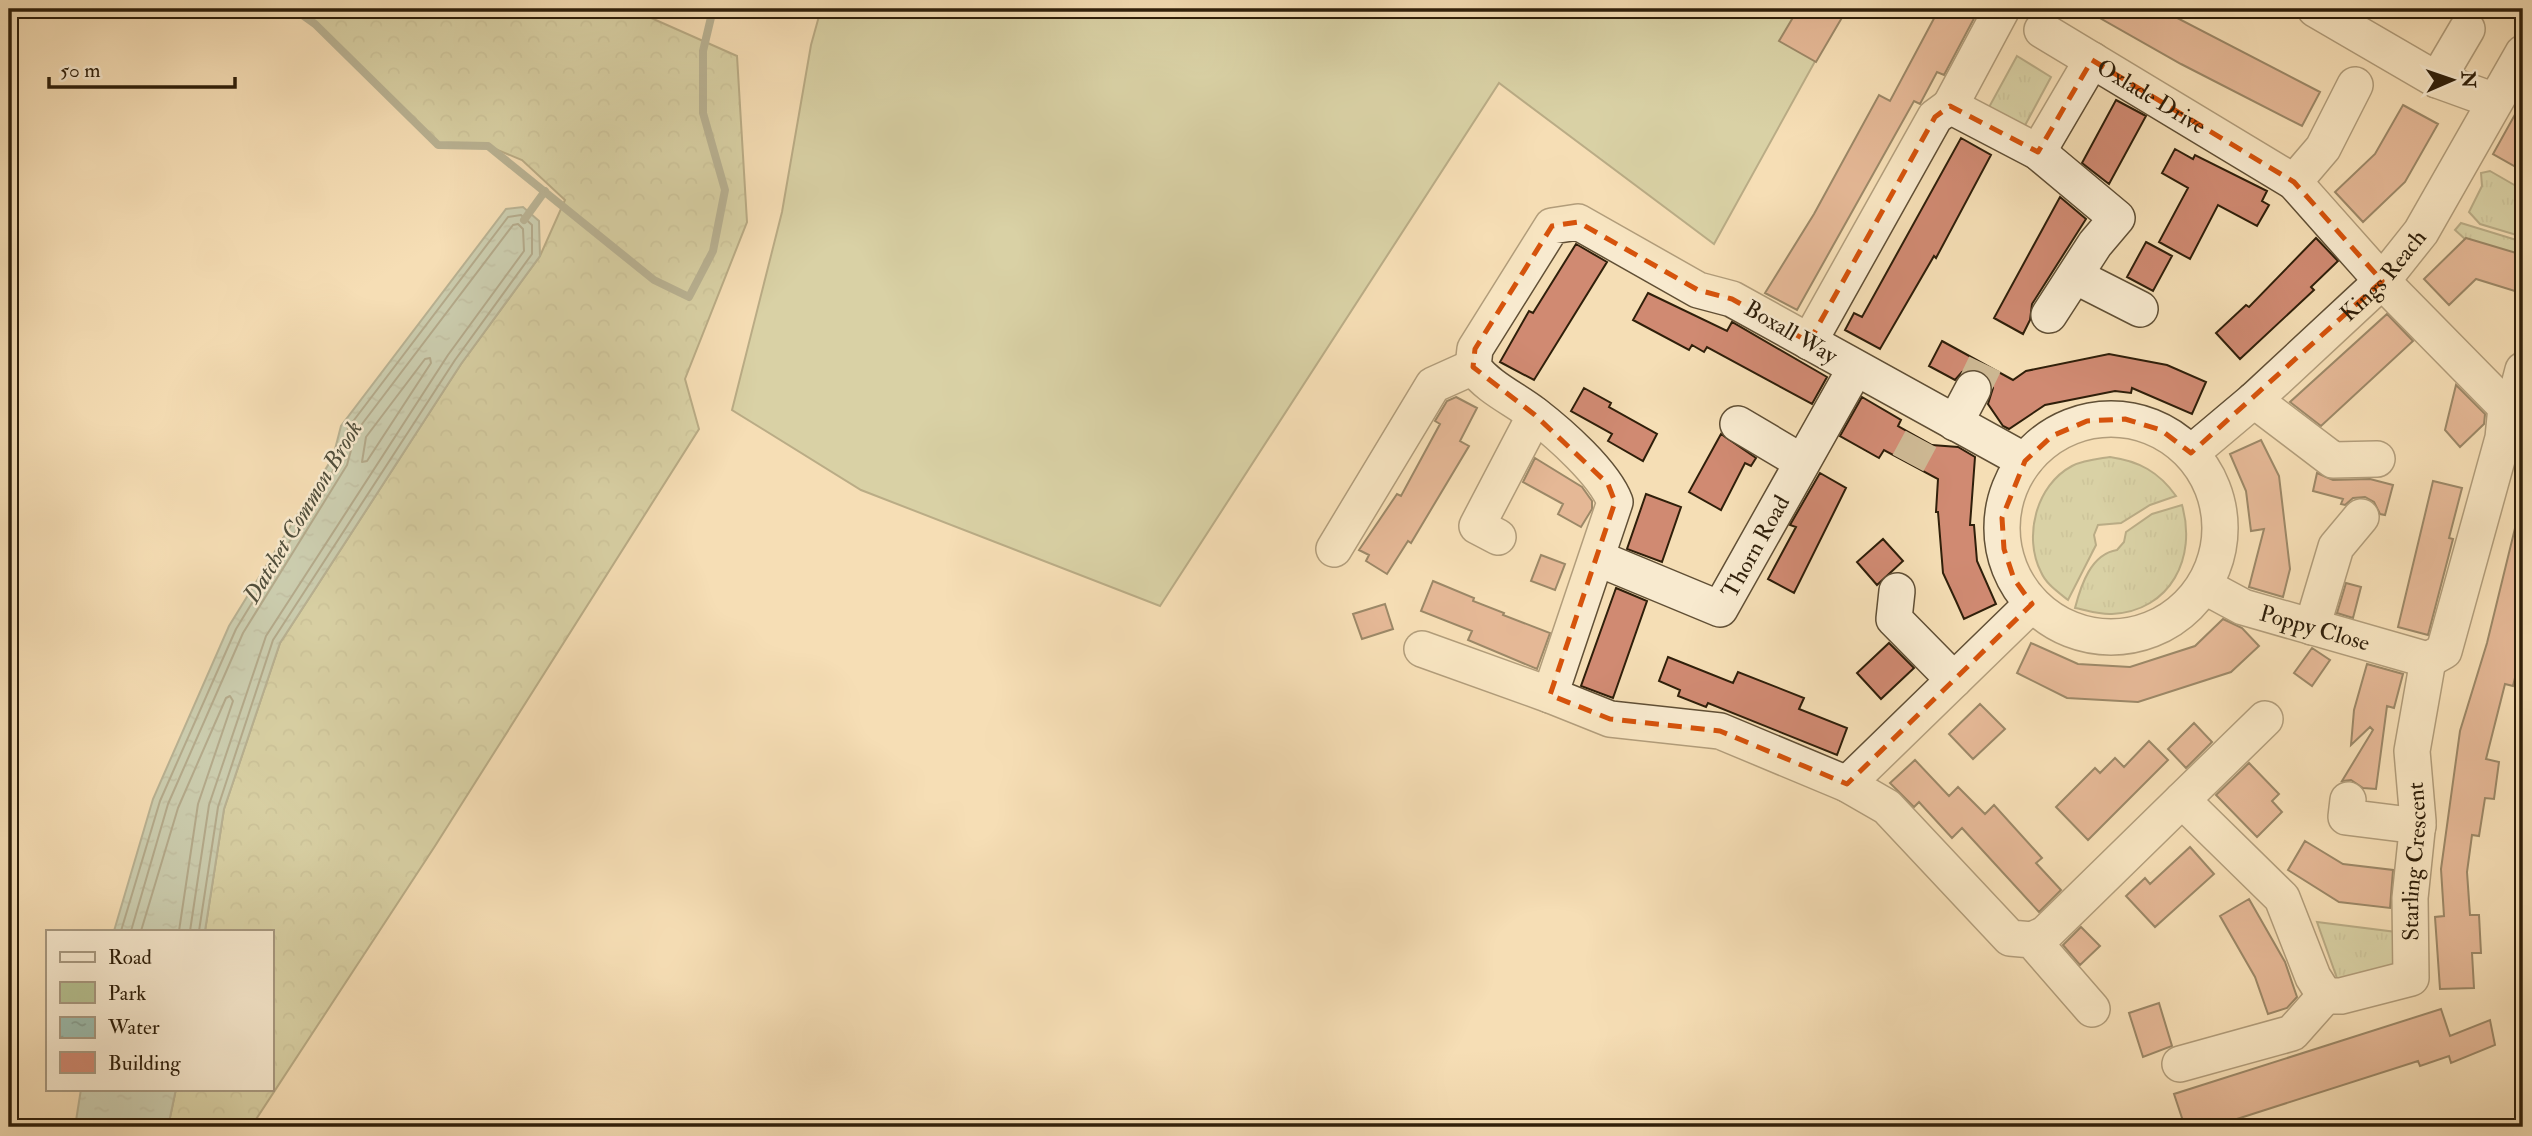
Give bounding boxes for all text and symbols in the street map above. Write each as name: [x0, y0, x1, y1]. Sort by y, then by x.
scale bar: [49, 46, 234, 90]
north arrow: [2416, 46, 2486, 116]
street label: Oxlade Drive: [2092, 52, 2212, 140]
text: 50 m: [60, 57, 101, 84]
text: N: [2456, 70, 2480, 89]
street label: Kings Reach: [2334, 223, 2432, 327]
street label: Boxall Way: [1739, 294, 1844, 371]
water label: Datchet Common Brook: [236, 415, 370, 610]
street label: Thorn Road: [1715, 490, 1796, 603]
street label: Poppy Close: [2256, 598, 2374, 657]
street label: Starling Crescent: [2395, 781, 2433, 941]
legend: [46, 930, 273, 1090]
text: Road: [108, 944, 153, 971]
text: Park: [108, 980, 146, 1007]
text: Water: [107, 1014, 160, 1041]
text: Building: [108, 1050, 181, 1077]

